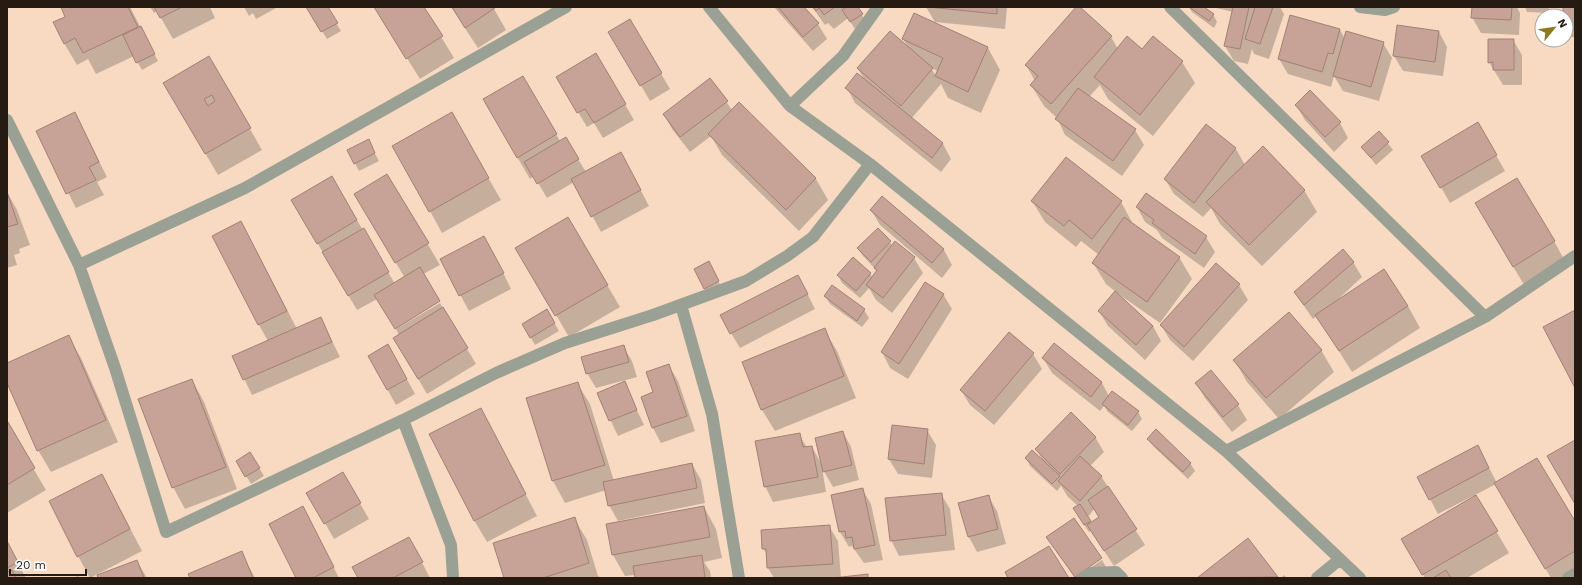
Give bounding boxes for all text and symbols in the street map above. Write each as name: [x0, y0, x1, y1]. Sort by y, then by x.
north arrow: [1534, 8, 1574, 48]
text: N: [1555, 17, 1570, 30]
scale bar: [10, 551, 86, 577]
text: 20 m: [16, 558, 46, 572]

